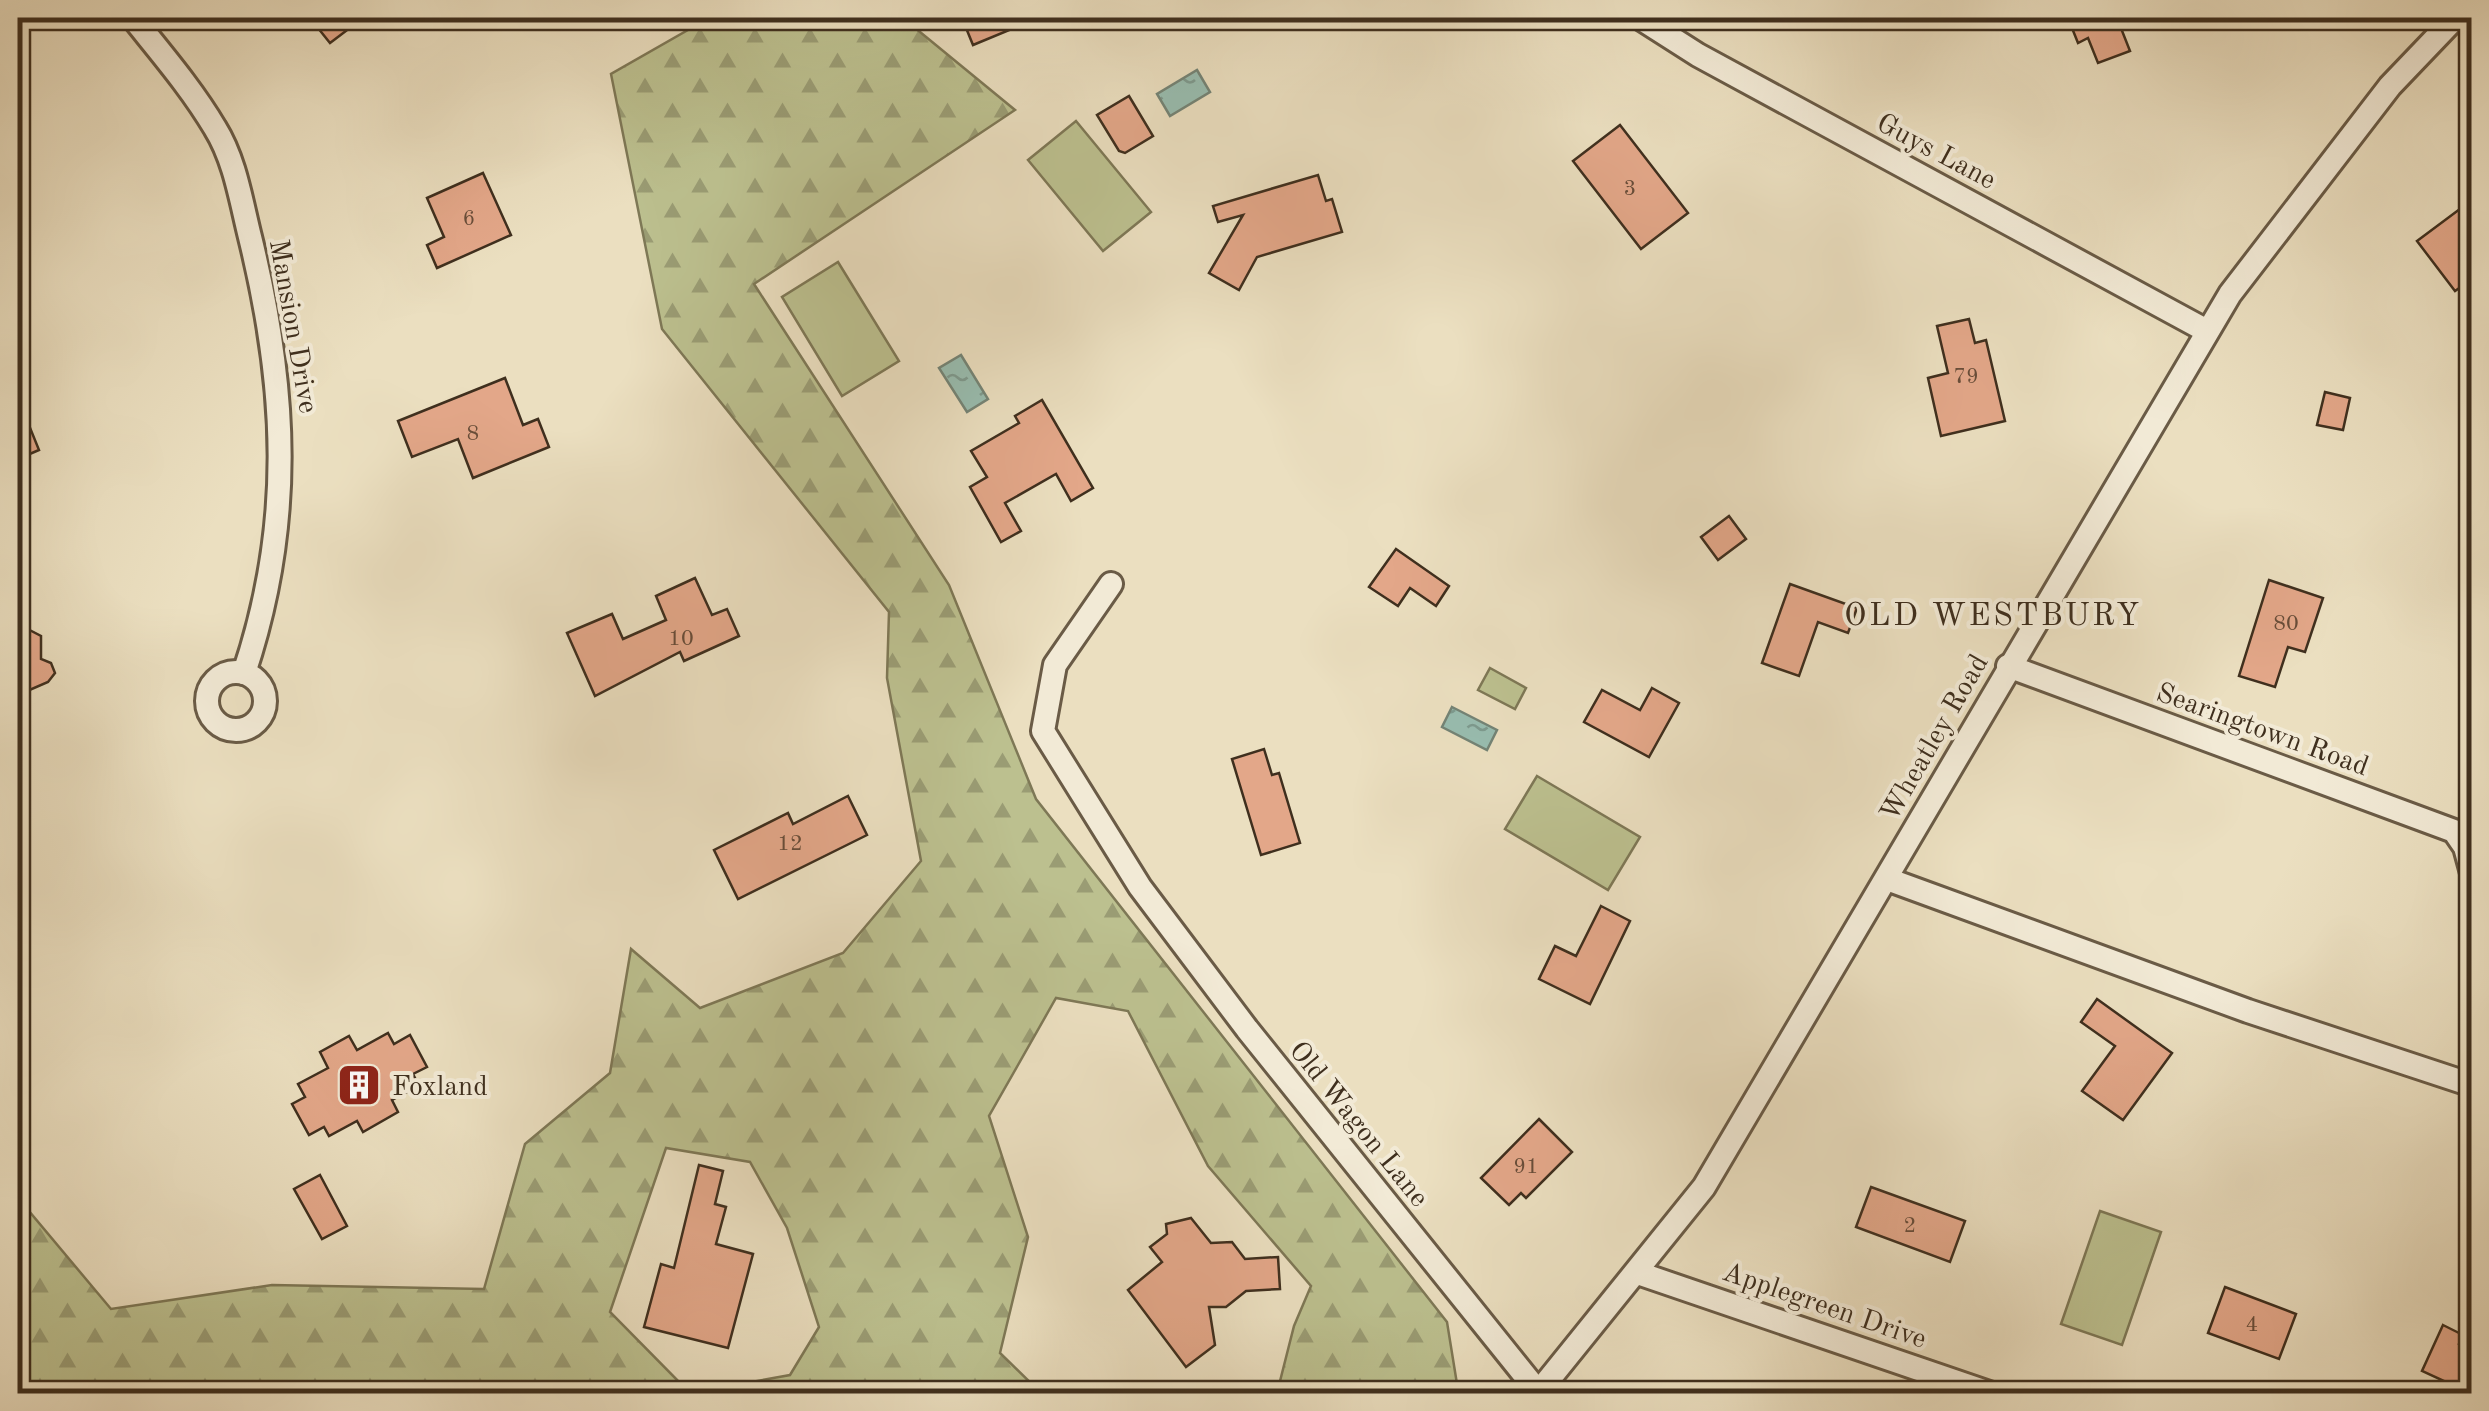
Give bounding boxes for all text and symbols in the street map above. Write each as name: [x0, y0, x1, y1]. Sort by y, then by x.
street label: Guys Lane: [1871, 110, 2000, 196]
house number: 3: [1624, 178, 1636, 200]
house number: 6: [463, 208, 475, 230]
street label: Mansion Drive: [263, 237, 321, 416]
house number: 79: [1953, 366, 1979, 388]
house number: 8: [467, 423, 479, 445]
district label: OLD WESTBURY: [1844, 601, 2142, 633]
house number: 80: [2273, 613, 2299, 635]
house number: 10: [668, 628, 694, 650]
street label: Wheatley Road: [1877, 650, 1995, 827]
street label: Searingtown Road: [2152, 679, 2372, 782]
house number: 12: [777, 833, 803, 855]
street label: Old Wagon Lane: [1283, 1037, 1433, 1213]
building icon: Foxland: [336, 1062, 382, 1108]
place label: Foxland: [392, 1074, 488, 1102]
house number: 91: [1513, 1156, 1539, 1178]
house number: 2: [1904, 1215, 1916, 1237]
street label: Applegreen Drive: [1719, 1259, 1929, 1355]
house number: 4: [2246, 1314, 2258, 1336]

